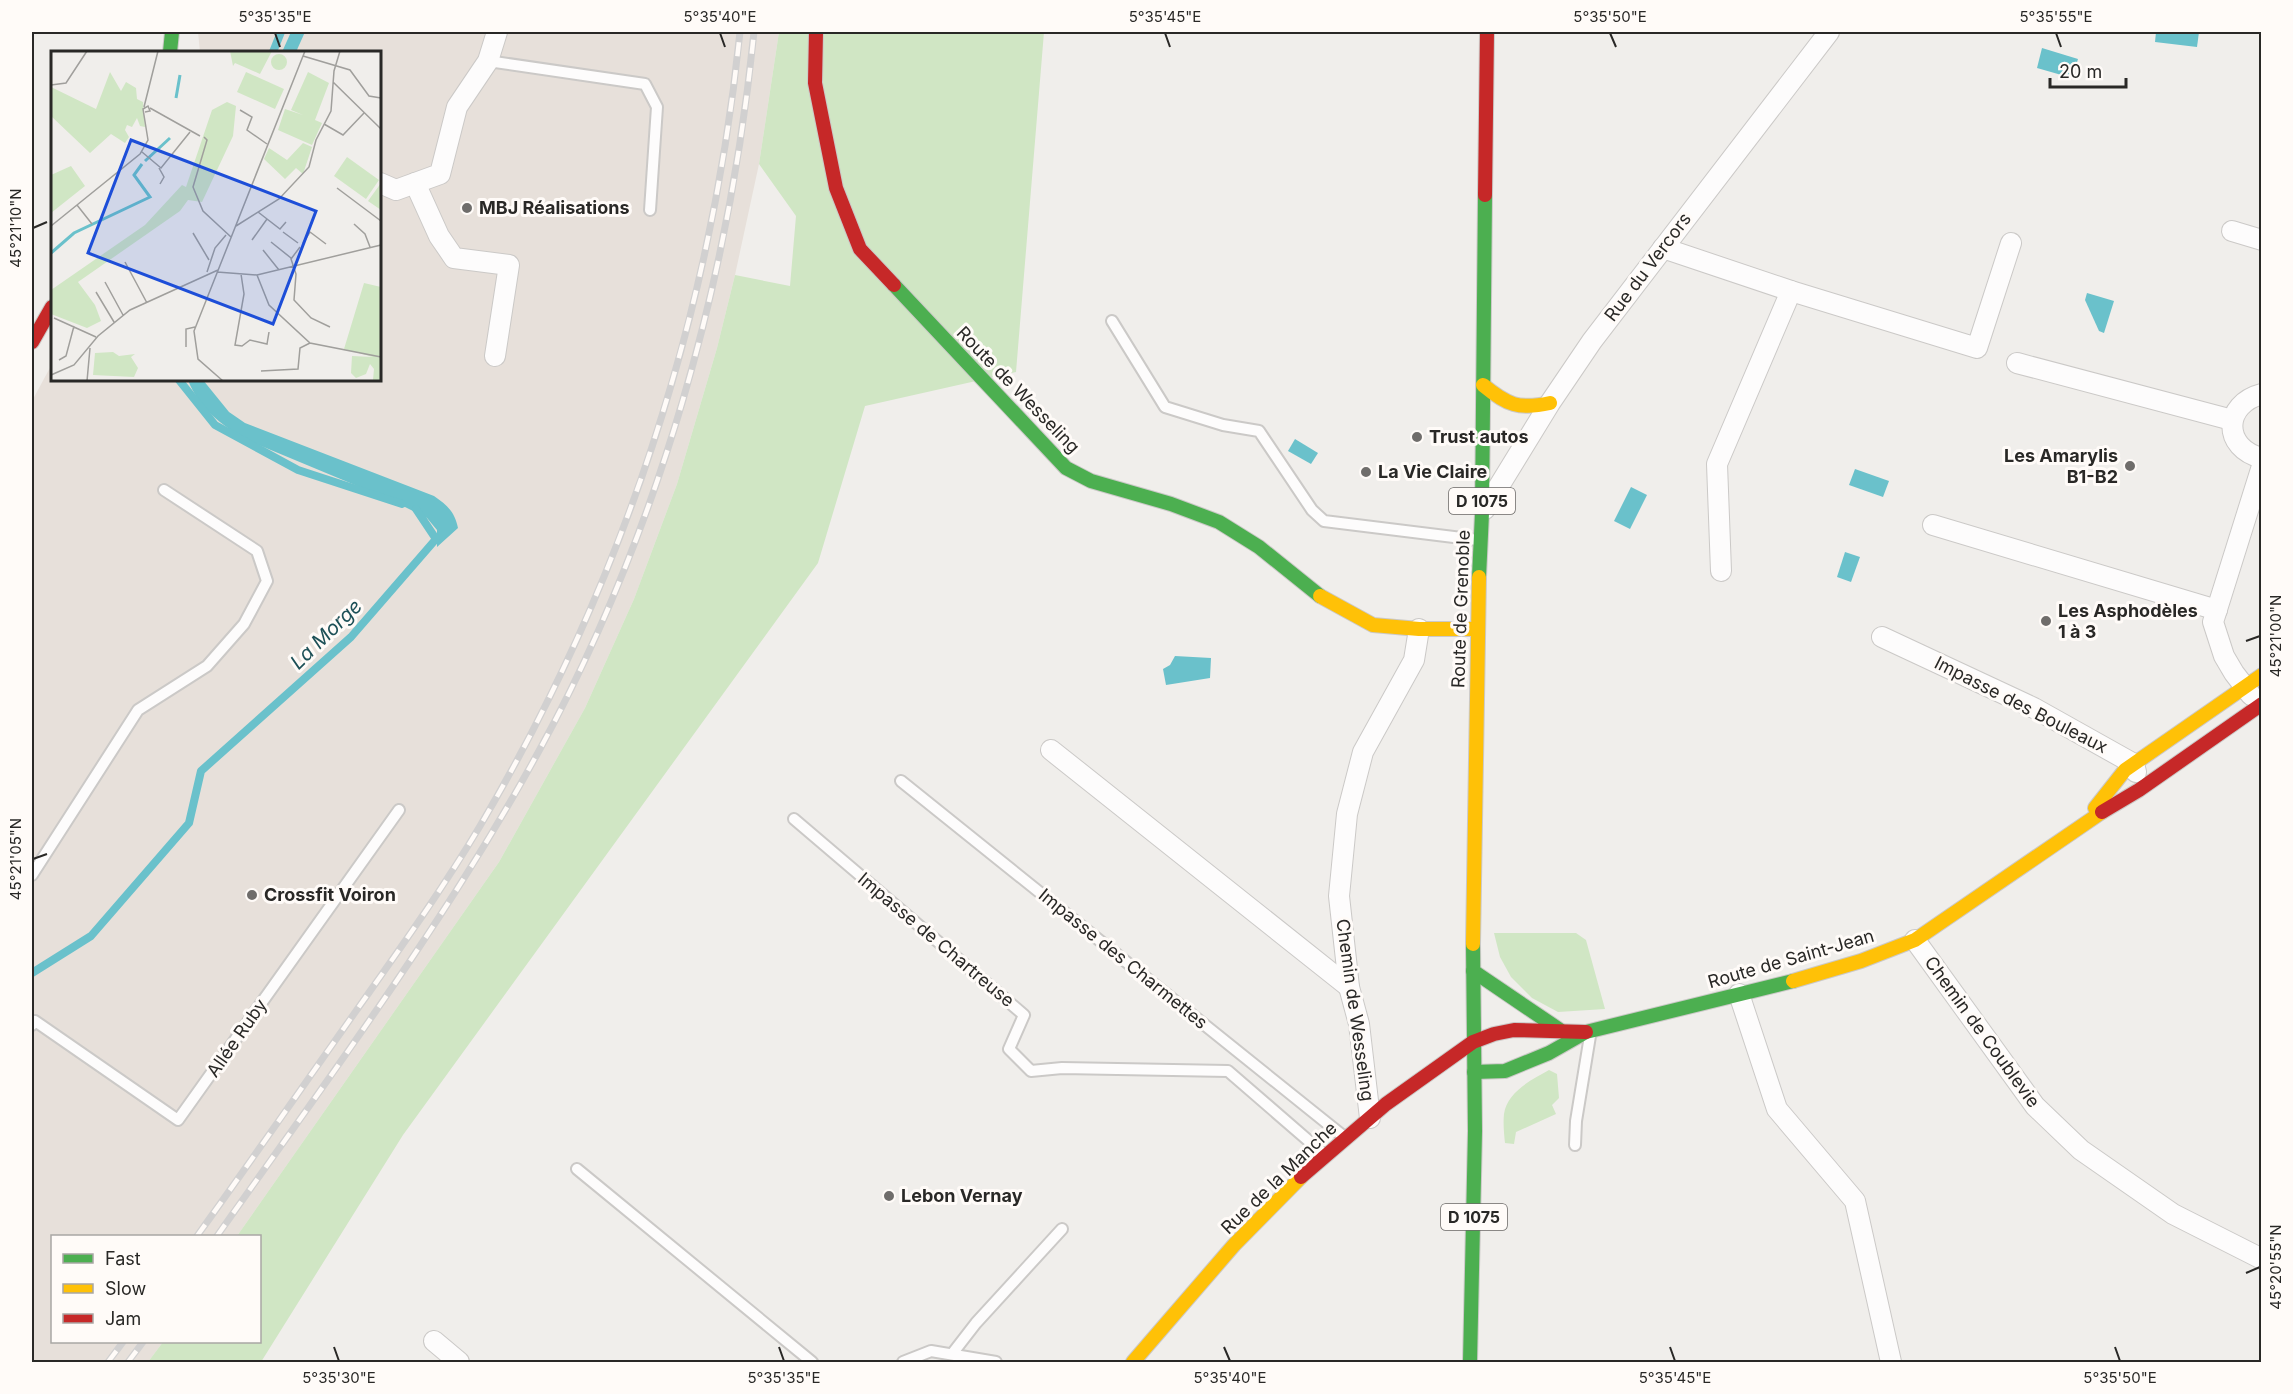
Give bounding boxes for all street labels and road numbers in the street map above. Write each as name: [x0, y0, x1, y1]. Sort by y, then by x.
street label: Rue du Vercors: [1600, 208, 1695, 325]
street label: Route de Wesseling: [953, 322, 1084, 457]
road number: D 1075: [1449, 488, 1515, 514]
street label: Route de Grenoble: [1447, 530, 1474, 688]
street label: Impasse des Bouleaux: [1931, 652, 2111, 757]
street label: Impasse de Chartreuse: [854, 868, 1019, 1011]
street label: Impasse des Charmettes: [1035, 884, 1212, 1033]
street label: Chemin de Wesseling: [1332, 917, 1379, 1102]
street label: Route de Saint-Jean: [1705, 925, 1876, 992]
street label: Chemin de Coublevie: [1920, 952, 2044, 1111]
street label: Allée Ruby: [202, 995, 271, 1081]
street label: Rue de la Manche: [1217, 1117, 1341, 1238]
road number: D 1075: [1441, 1204, 1507, 1230]

